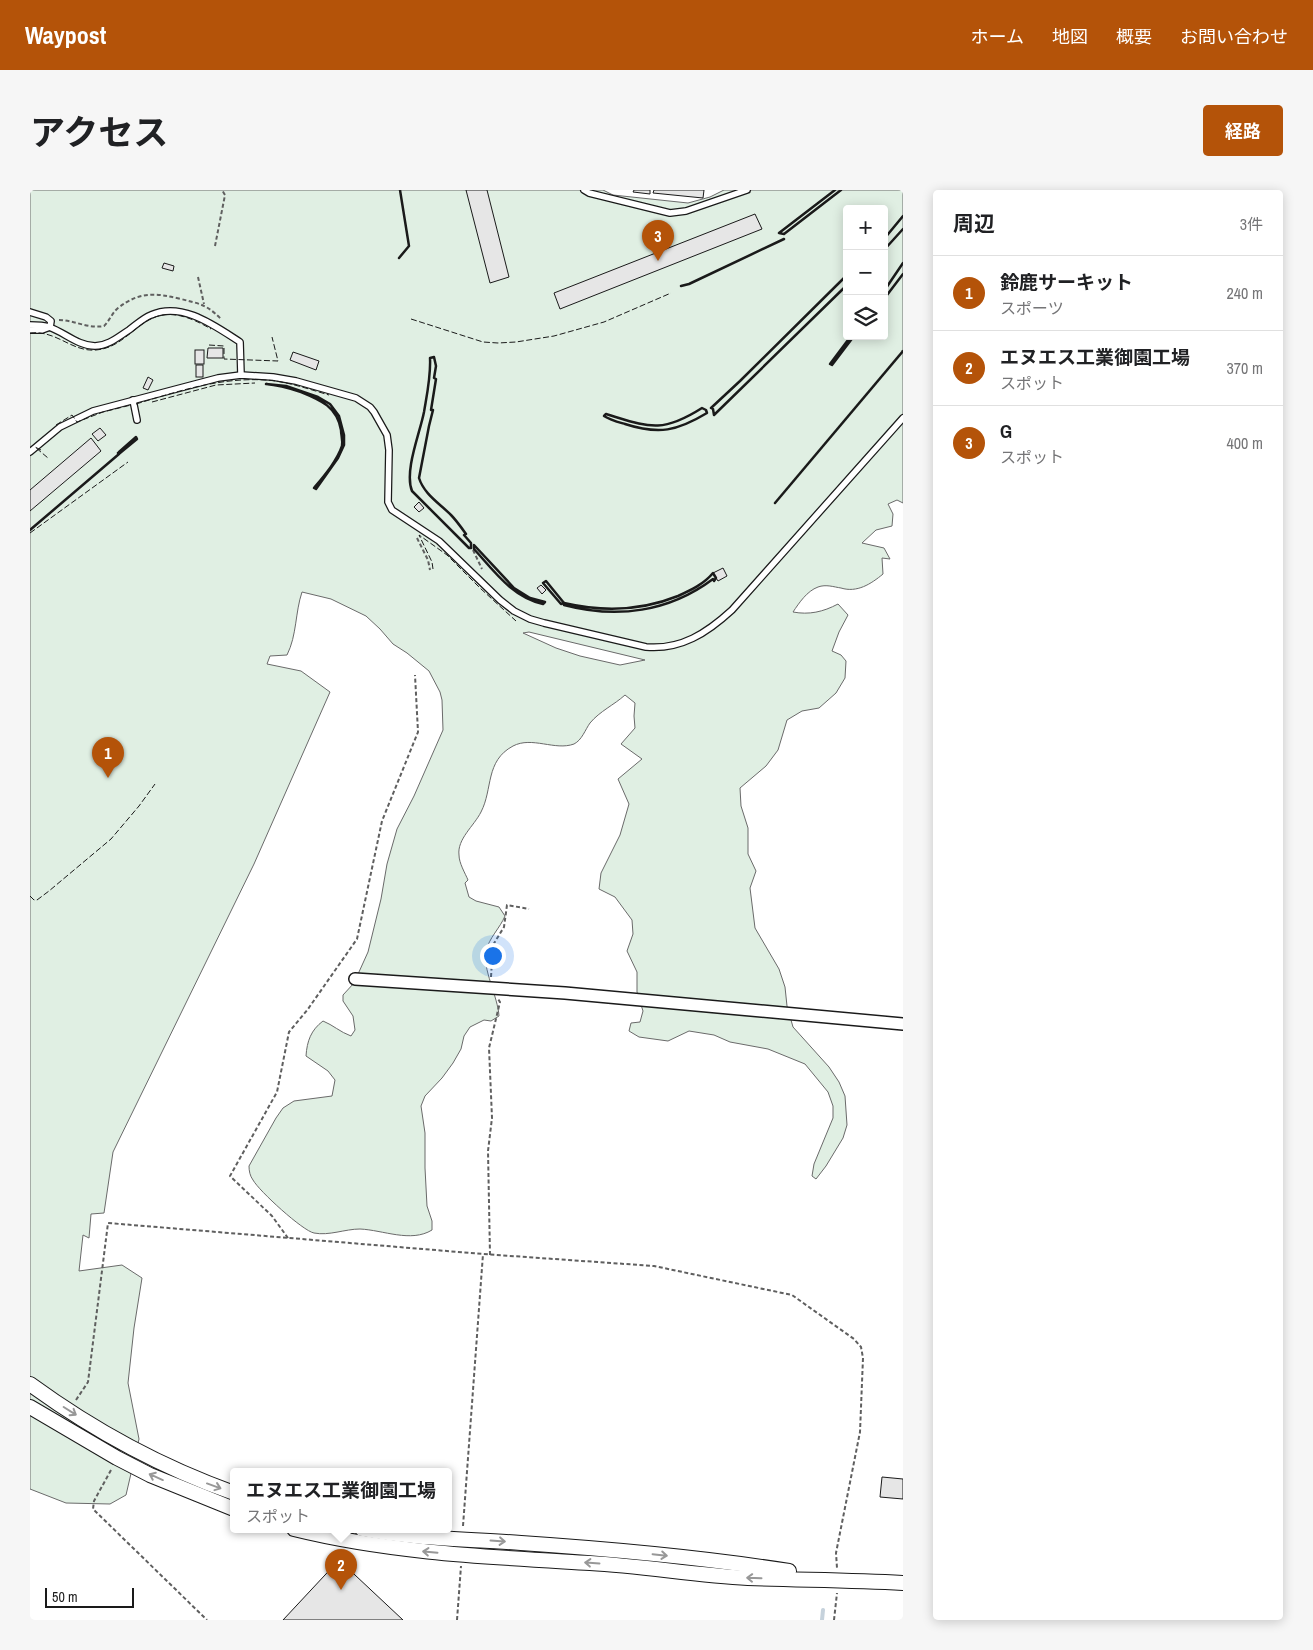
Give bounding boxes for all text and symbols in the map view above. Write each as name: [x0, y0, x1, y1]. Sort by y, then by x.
text: Waypost: [25, 19, 106, 51]
text: ホーム: [971, 24, 1024, 49]
text: 地図: [1052, 24, 1088, 49]
text: 概要: [1116, 24, 1152, 49]
text: お問い合わせ: [1180, 24, 1288, 49]
button: 経路: [1203, 105, 1283, 156]
text: アクセス: [30, 109, 168, 156]
map controls: [843, 205, 888, 340]
button: +: [843, 205, 888, 250]
text: 周辺: [953, 209, 995, 238]
text: 3件: [1240, 213, 1263, 235]
pin: 3: [642, 220, 674, 261]
button: −: [843, 250, 888, 295]
text: 鈴鹿サーキット: [1000, 269, 1133, 295]
text: 1: [965, 282, 973, 304]
text: 240 m: [1227, 282, 1263, 304]
button: layers: [843, 295, 888, 340]
text: スポーツ: [1000, 297, 1064, 319]
text: エヌエス工業御園工場: [1000, 344, 1190, 370]
text: 2: [965, 357, 973, 379]
text: 370 m: [1227, 357, 1263, 379]
text: スポット: [1000, 372, 1064, 394]
text: G: [1000, 418, 1012, 444]
text: 3: [965, 432, 973, 454]
text: 400 m: [1227, 432, 1263, 454]
text: スポット: [1000, 446, 1064, 468]
pin: 1: [92, 737, 124, 778]
your location: [480, 943, 506, 969]
one-way arrow: [63, 1407, 77, 1417]
popup: [230, 1468, 452, 1533]
one-way arrow: [149, 1472, 164, 1482]
text: エヌエス工業御園工場: [246, 1477, 436, 1503]
one-way arrow: [206, 1482, 221, 1491]
text: スポット: [246, 1505, 310, 1527]
one-way arrow: [489, 1537, 505, 1546]
one-way arrow: [422, 1547, 438, 1557]
pin: 2: [325, 1549, 357, 1590]
one-way arrow: [651, 1550, 667, 1560]
one-way arrow: [584, 1559, 600, 1568]
one-way arrow: [746, 1573, 762, 1582]
scale bar: [45, 1585, 134, 1608]
text: 50 m: [52, 1588, 78, 1606]

